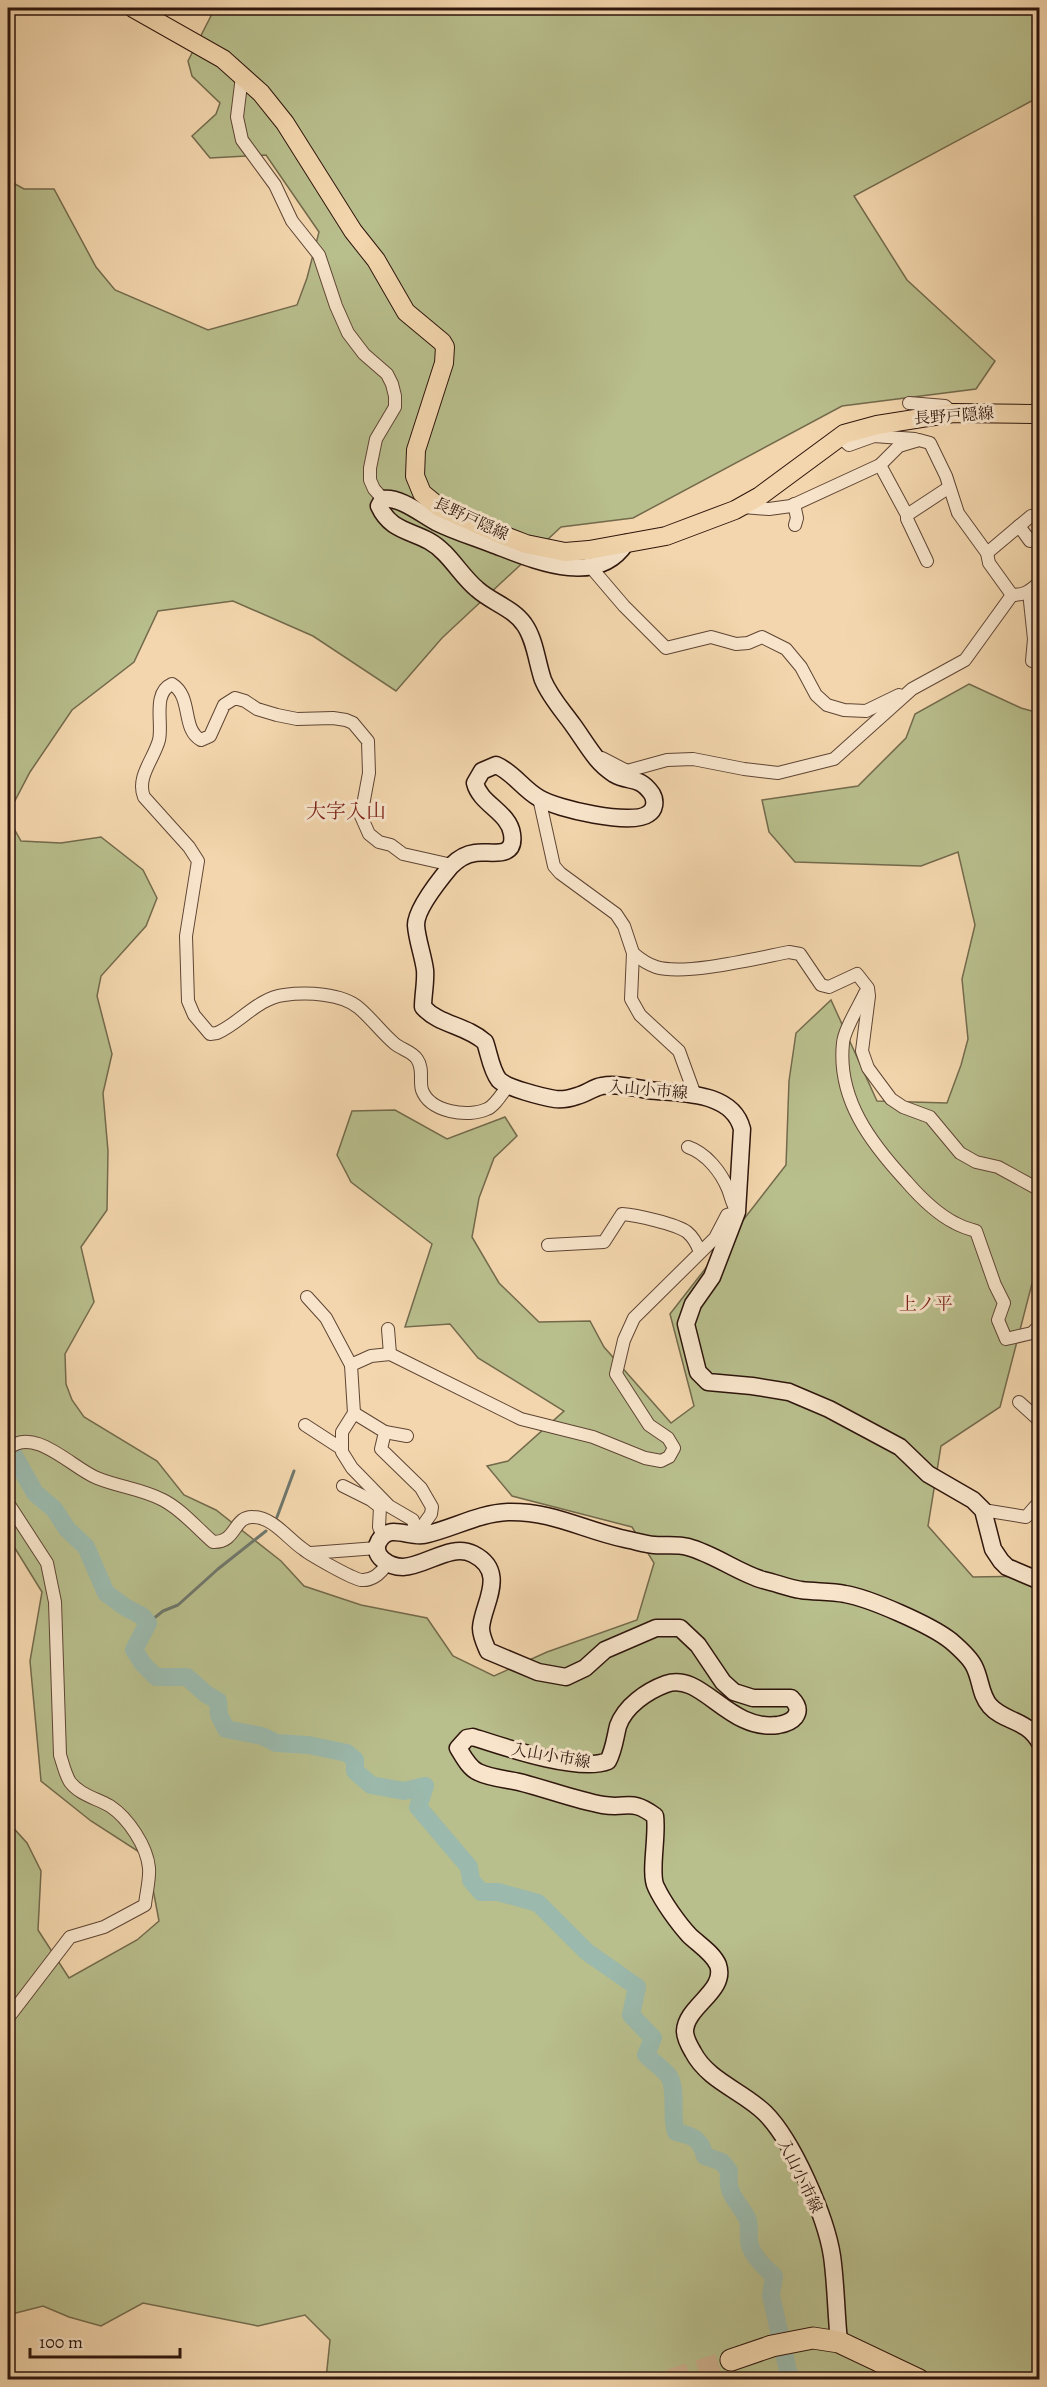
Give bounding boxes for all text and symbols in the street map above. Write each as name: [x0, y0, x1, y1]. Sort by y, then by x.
street label: 長野戸隠線: [913, 402, 995, 430]
street label: 長野戸隠線: [430, 492, 512, 546]
district label: 大字入山: [306, 798, 386, 825]
street label: 入山小市線: [607, 1076, 689, 1104]
district label: 上ノ平: [899, 1292, 953, 1316]
street label: 入山小市線: [510, 1738, 592, 1774]
street label: 入山小市線: [773, 2135, 827, 2217]
scale bar: [30, 2321, 180, 2359]
text: 100 m: [39, 2330, 83, 2354]

